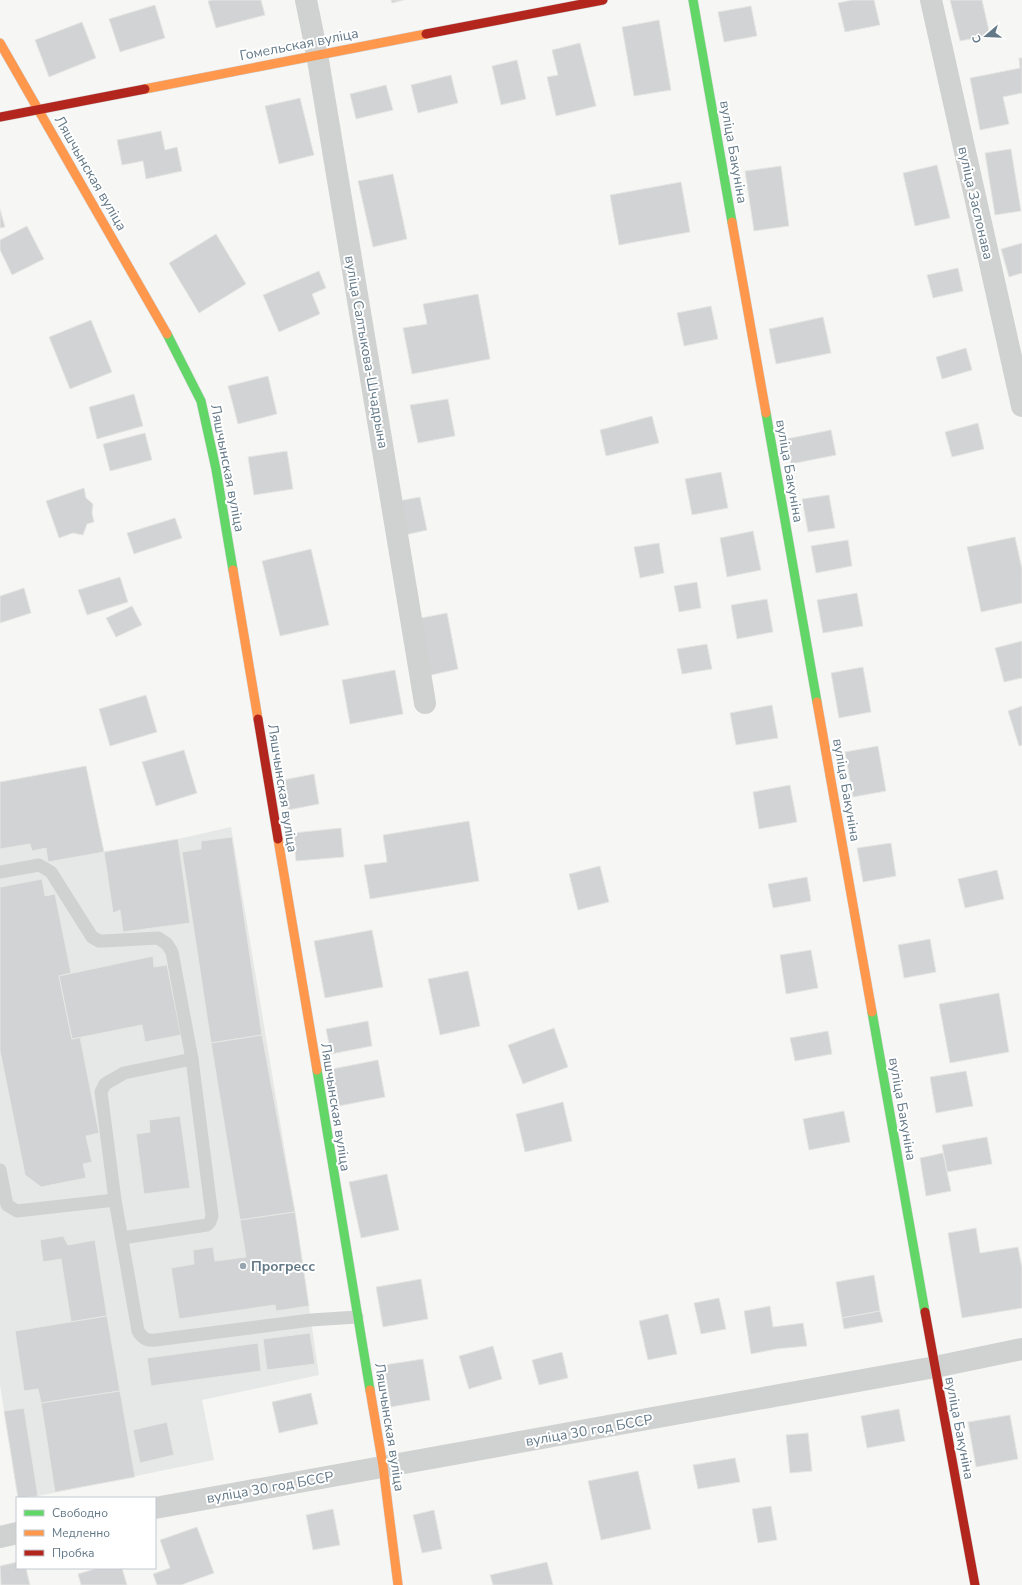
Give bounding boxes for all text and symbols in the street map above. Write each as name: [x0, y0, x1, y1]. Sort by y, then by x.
north arrow: [966, 16, 1006, 56]
street label: Гомельская вуліца: [238, 24, 360, 65]
text: С: [969, 33, 985, 45]
street label: вуліца Бакуніна: [715, 99, 752, 205]
street label: Ляшчынская вуліца: [50, 112, 131, 234]
street label: вуліца Заслонава: [953, 145, 998, 262]
street label: вуліца Салтыкова-Шчадрына: [340, 254, 393, 450]
street label: Ляшчынская вуліца: [206, 403, 249, 534]
street label: вуліца Бакуніна: [771, 418, 808, 524]
street label: Ляшчынская вуліца: [263, 722, 302, 854]
street label: вуліца Бакуніна: [828, 737, 865, 843]
street label: Ляшчынская вуліца: [316, 1041, 355, 1173]
street label: вуліца Бакуніна: [884, 1056, 921, 1162]
place label: Прогресс: [251, 1257, 315, 1276]
marker: Прогресс: [238, 1261, 248, 1271]
street label: Ляшчынская вуліца: [370, 1361, 409, 1493]
street label: вуліца Бакуніна: [940, 1375, 979, 1481]
street label: вуліца 30 год БССР: [524, 1410, 654, 1451]
street label: вуліца 30 год БССР: [205, 1467, 335, 1508]
legend: [16, 1497, 156, 1569]
text: Свободно: [52, 1505, 108, 1521]
text: Медленно: [52, 1525, 110, 1541]
text: Пробка: [52, 1545, 95, 1561]

